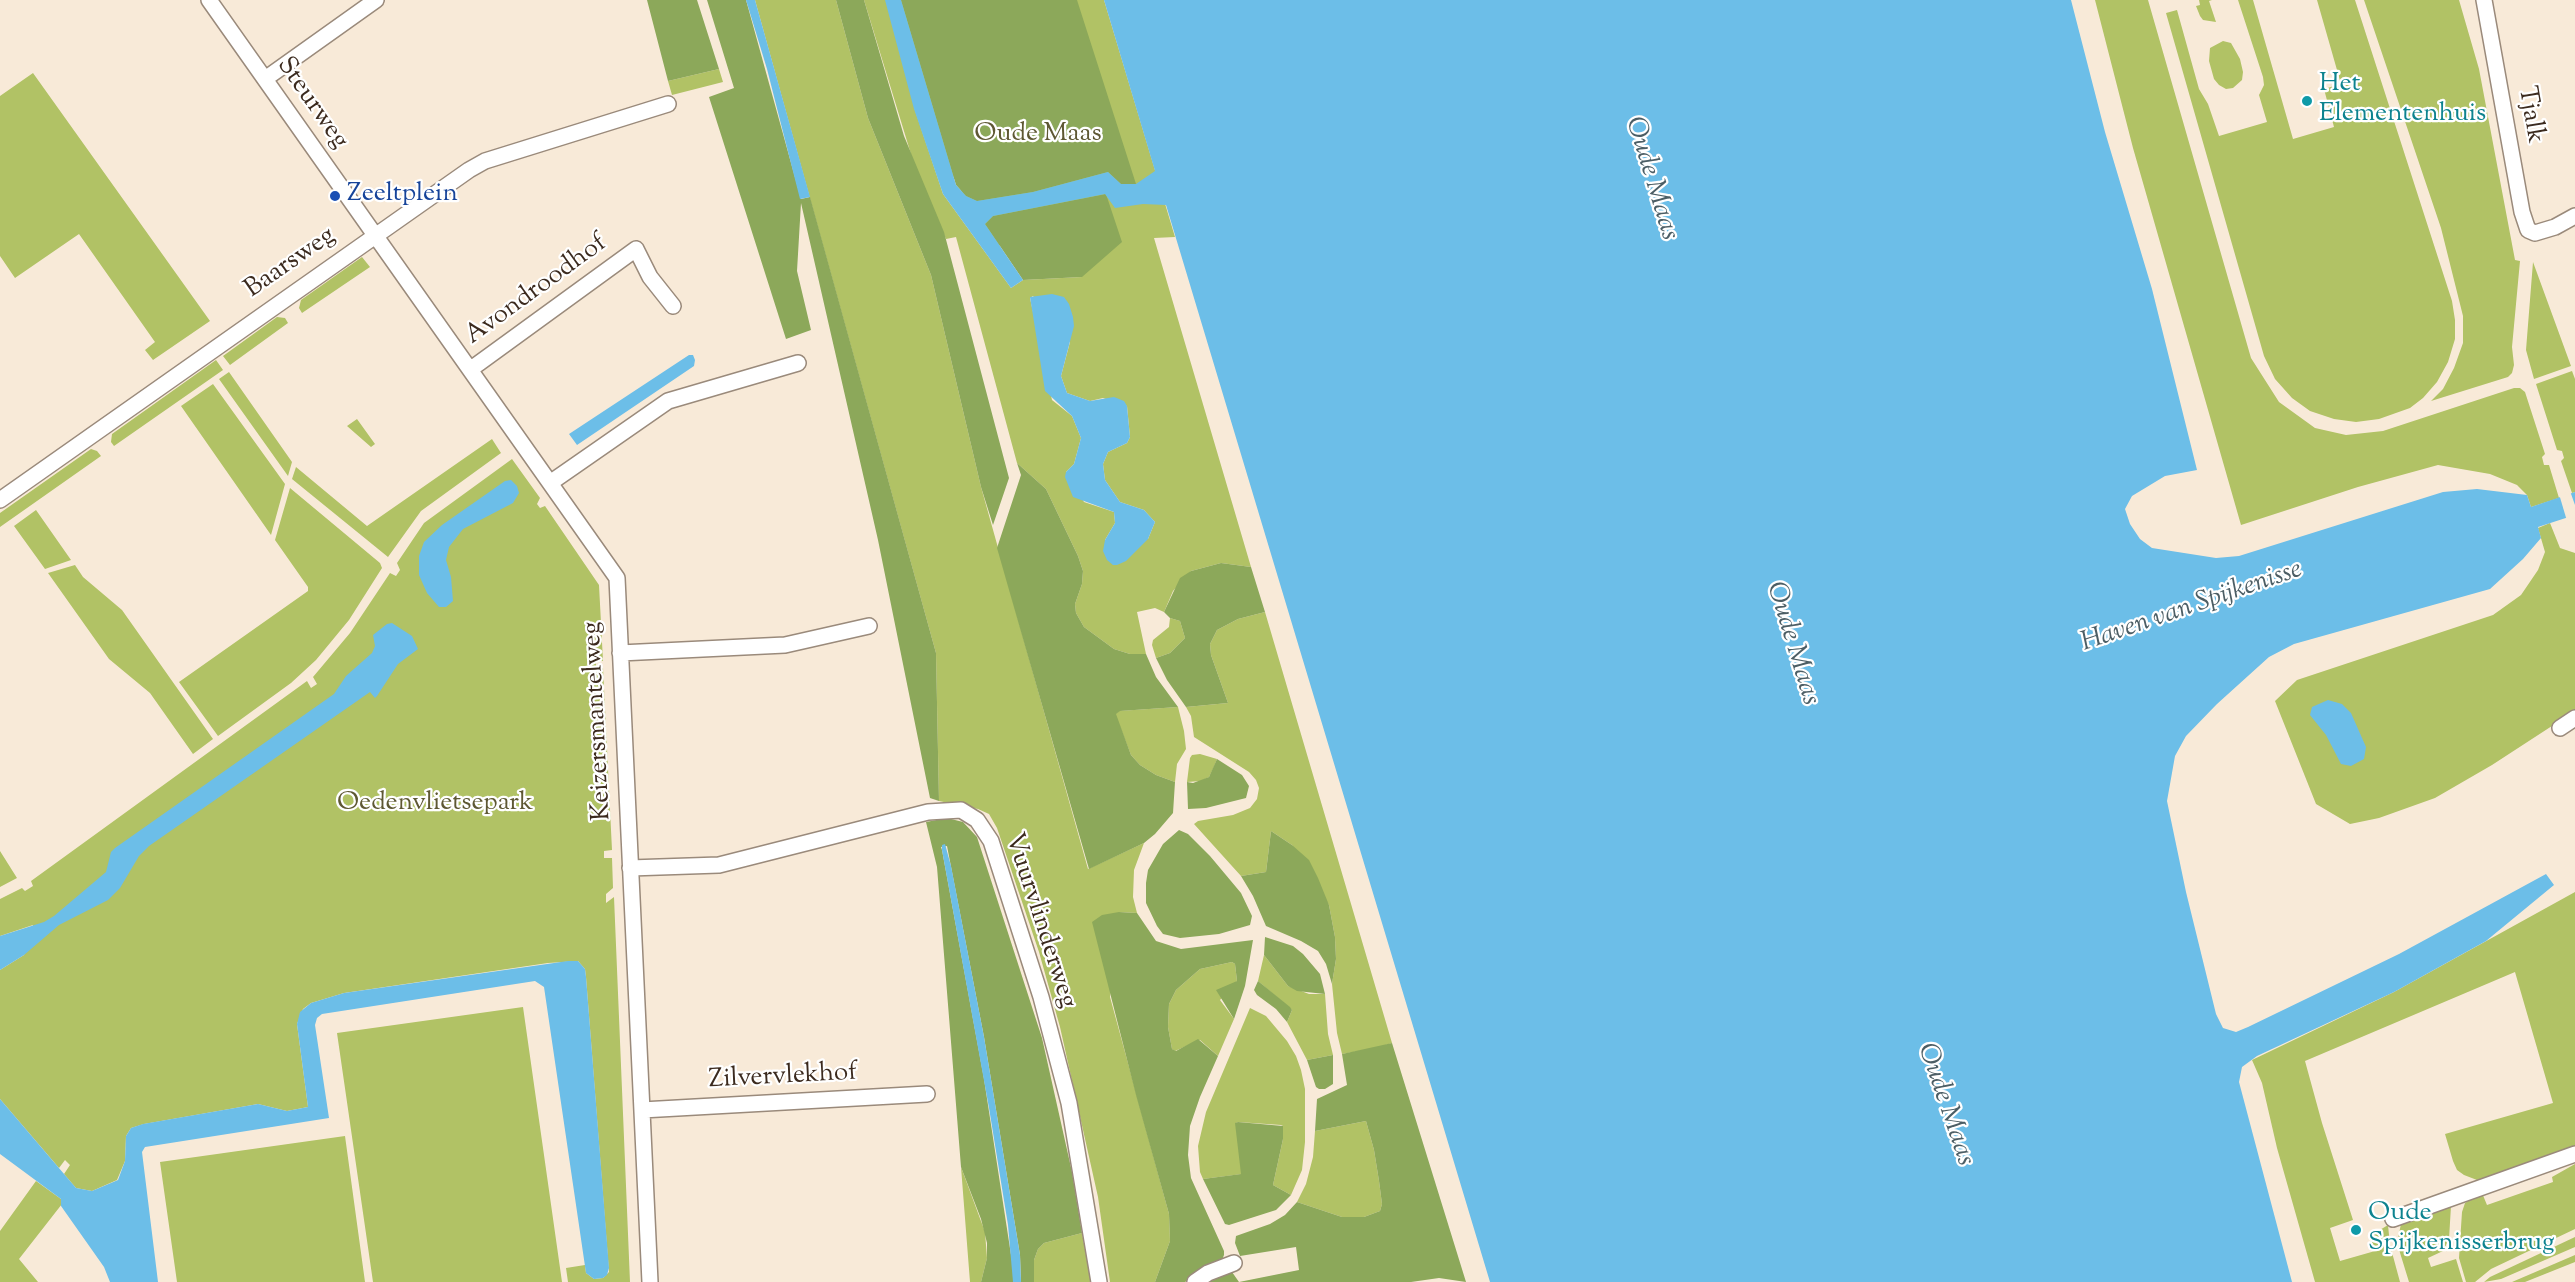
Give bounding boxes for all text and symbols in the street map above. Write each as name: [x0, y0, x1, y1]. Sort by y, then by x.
street label: Steurweg: [268, 52, 354, 156]
place label: Het Elementenhuis: [2319, 70, 2486, 132]
street label: Tjalk: [2509, 84, 2549, 146]
marker: Het Elementenhuis: [2300, 94, 2314, 108]
water label: Oude Maas: [1616, 113, 1684, 245]
park label: Oude Maas: [974, 120, 1102, 152]
place label: Zeeltplein: [347, 180, 458, 212]
marker: Zeeltplein: [328, 189, 342, 203]
street label: Baarsweg: [240, 222, 342, 306]
street label: Avondroodhof: [460, 229, 614, 353]
water label: Haven van Spijkenisse: [2077, 555, 2307, 661]
water label: Oude Maas: [1757, 578, 1825, 710]
street label: Keizersmantelweg: [578, 621, 620, 821]
park label: Oedenvlietsepark: [337, 789, 533, 821]
street label: Vuurvlinderweg: [996, 830, 1082, 1012]
water label: Oude Maas: [1908, 1040, 1980, 1170]
street label: Zilvervlekhof: [708, 1059, 858, 1097]
place label: Oude Spijkenisserbrug: [2368, 1199, 2555, 1260]
marker: Oude Spijkenisserbrug: [2349, 1223, 2363, 1237]

